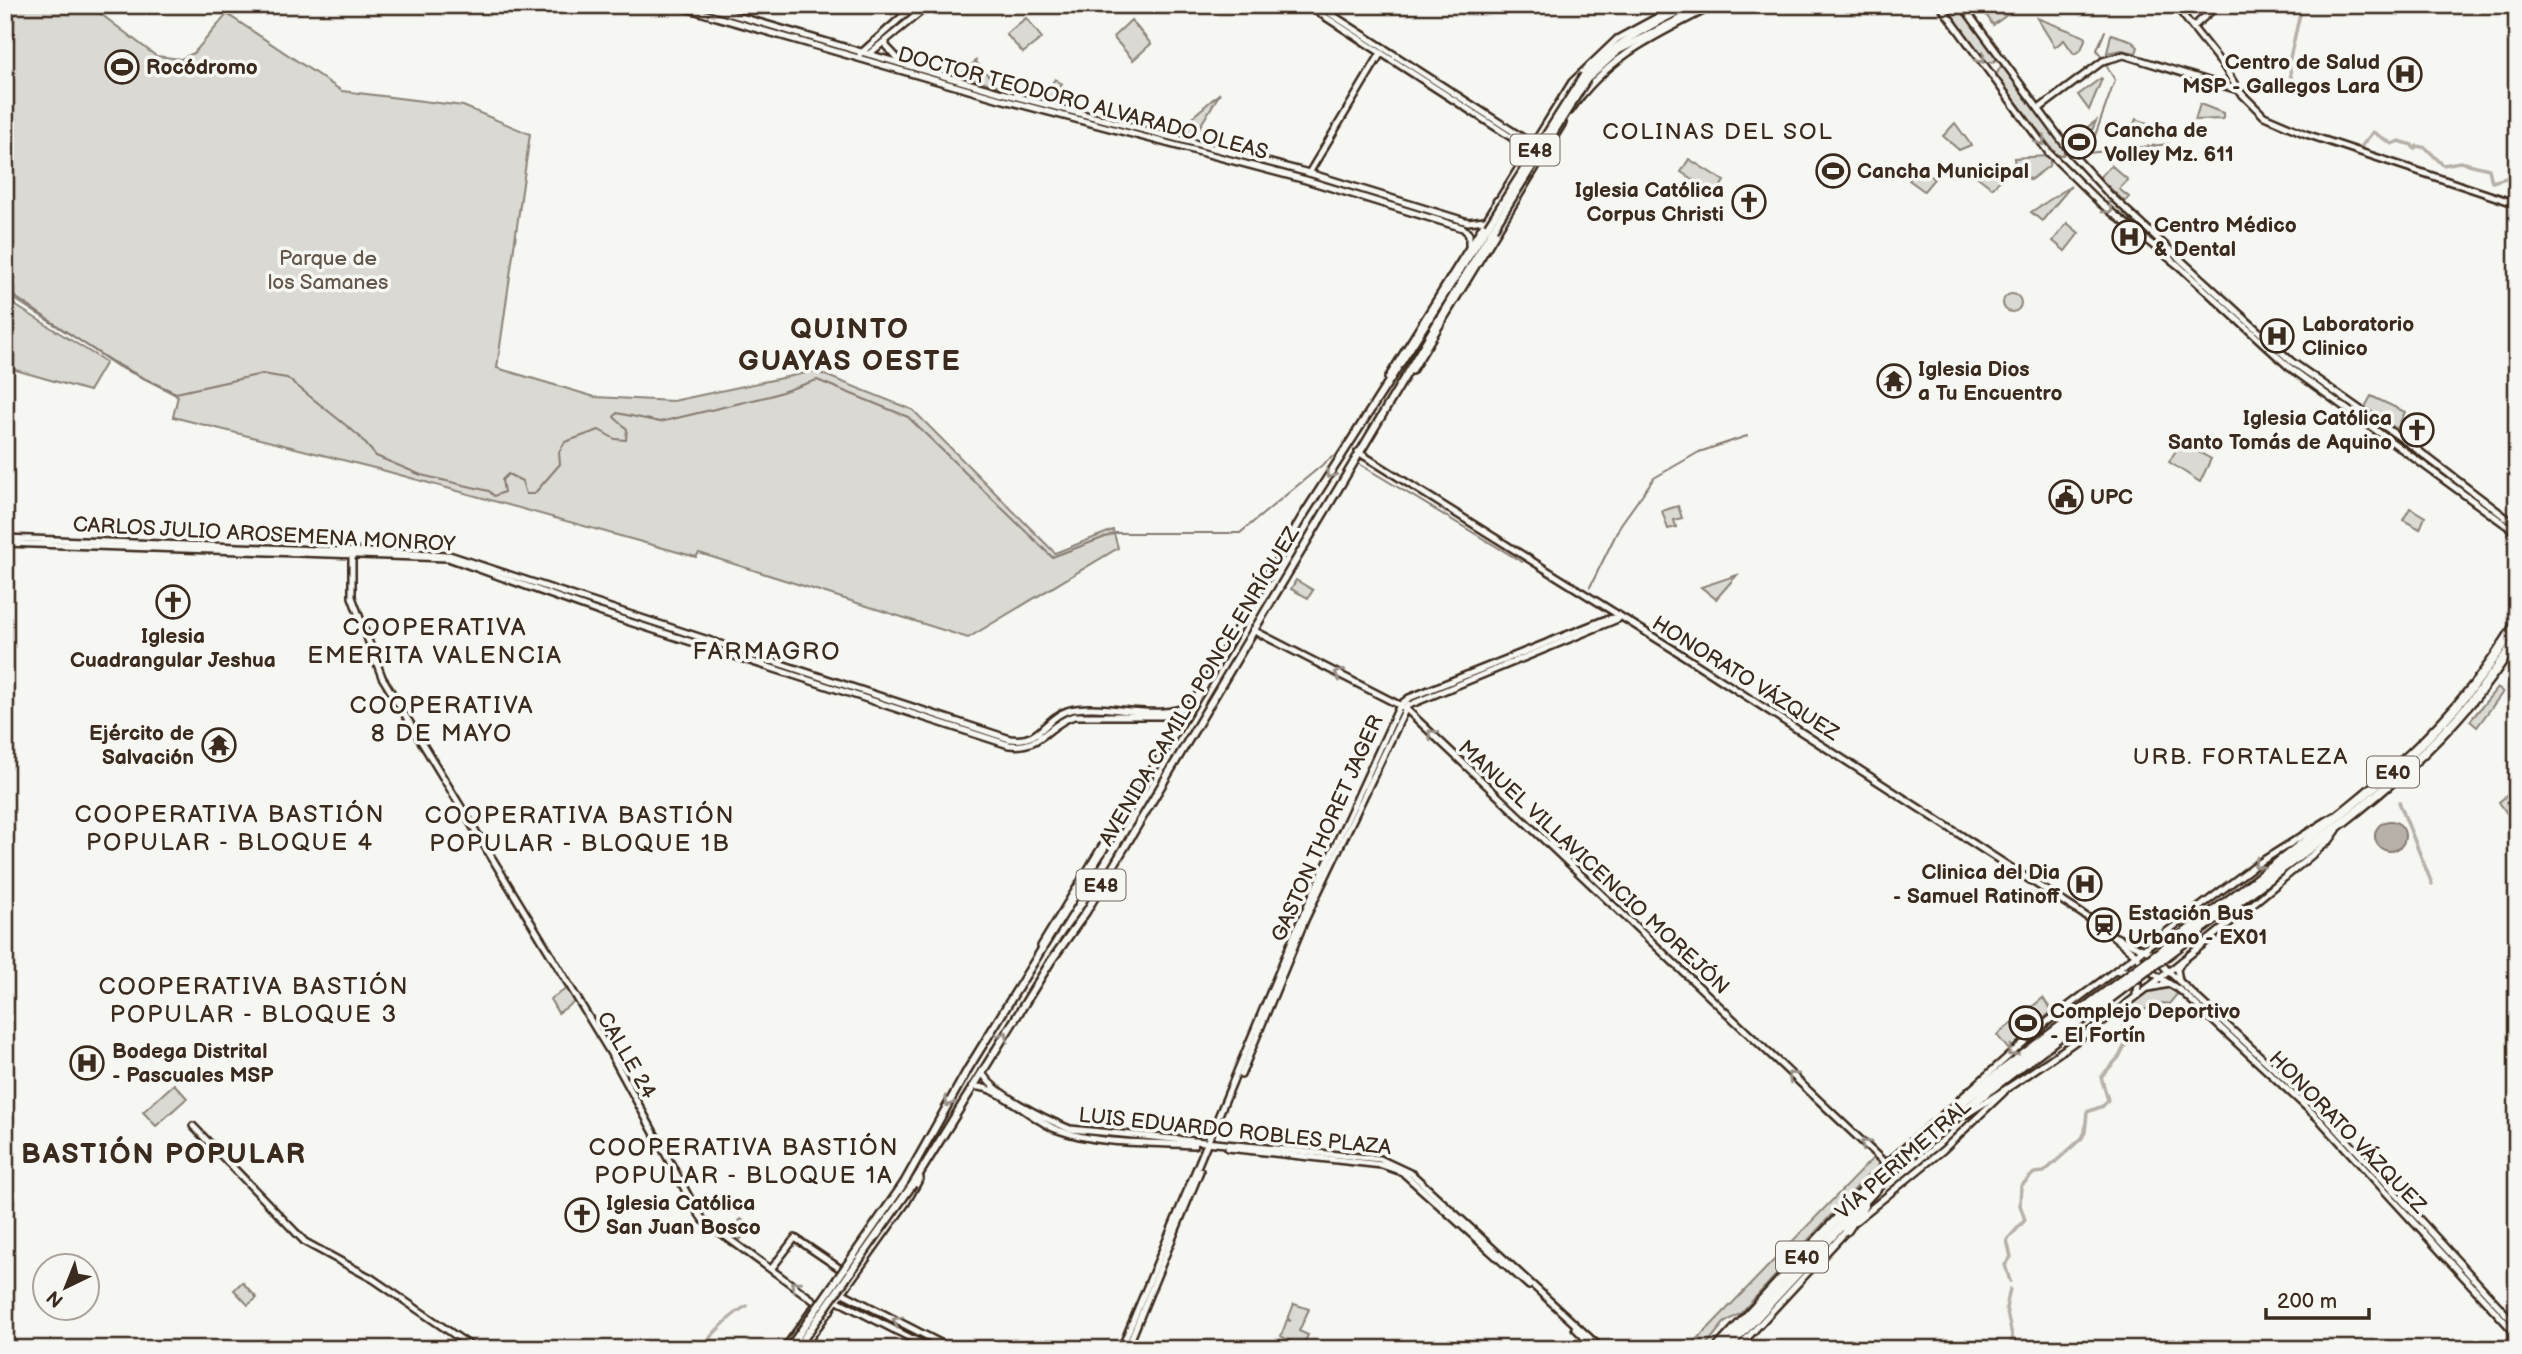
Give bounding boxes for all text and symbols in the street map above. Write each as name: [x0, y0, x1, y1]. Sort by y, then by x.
street label: DOCTOR TEODORO ALVARADO OLEAS: [895, 42, 1271, 165]
sports icon: Rocódromo: [103, 48, 141, 86]
place label: Centro de Salud MSP - Gallegos Lara: [2182, 50, 2380, 99]
one-way arrow: [1973, 52, 1986, 64]
place label: Rocódromo: [146, 55, 258, 80]
hospital icon: Centro de Salud MSP - Gallegos Lara: [2386, 55, 2424, 93]
district label: COLINAS DEL SOL: [1602, 118, 1834, 146]
place label: Cancha de Volley Mz. 611: [2104, 118, 2234, 167]
sports icon: Cancha de Volley Mz. 611: [2060, 123, 2098, 161]
one-way arrow: [2033, 133, 2045, 146]
road number: E48: [1510, 134, 1560, 166]
sports icon: Cancha Municipal: [1814, 152, 1852, 190]
place label: Cancha Municipal: [1857, 159, 2029, 184]
place label: Iglesia Católica Corpus Christi: [1575, 178, 1724, 227]
church icon: Iglesia Católica Corpus Christi: [1730, 183, 1768, 221]
one-way arrow: [2100, 200, 2113, 213]
place label: Centro Médico & Dental: [2154, 213, 2297, 262]
hospital icon: Centro Médico & Dental: [2110, 218, 2148, 256]
park label: Parque de los Samanes: [268, 246, 388, 295]
place label: Laboratorio Clinico: [2302, 312, 2414, 361]
district label: QUINTO GUAYAS OESTE: [738, 313, 962, 378]
hospital icon: Laboratorio Clinico: [2258, 317, 2296, 355]
place label: Iglesia Dios a Tu Encuentro: [1918, 357, 2062, 406]
temple icon: Iglesia Dios a Tu Encuentro: [1875, 362, 1913, 400]
place label: Iglesia Católica Santo Tomás de Aquino: [2168, 406, 2392, 455]
church icon: Iglesia Católica Santo Tomás de Aquino: [2398, 411, 2436, 449]
one-way arrow: [1325, 466, 1338, 479]
public building icon: UPC: [2047, 478, 2085, 516]
place label: UPC: [2090, 485, 2133, 510]
street label: CARLOS JULIO AROSEMENA MONROY: [72, 512, 457, 557]
street label: AVENIDA CAMILO PONCE ENRÍQUEZ: [1094, 522, 1305, 850]
church icon: Iglesia Cuadrangular Jeshua: [154, 583, 192, 621]
street label: HONORATO VÁZQUEZ: [1648, 611, 1844, 746]
district label: COOPERATIVA EMERITA VALENCIA: [307, 613, 563, 670]
place label: Iglesia Cuadrangular Jeshua: [70, 624, 276, 673]
district label: FARMAGRO: [693, 637, 841, 666]
one-way arrow: [1334, 668, 1346, 682]
district label: COOPERATIVA 8 DE MAYO: [350, 691, 534, 748]
street label: GASTON THORET JAGER: [1266, 711, 1389, 945]
place label: Ejército de Salvación: [89, 721, 194, 770]
temple icon: Ejército de Salvación: [200, 726, 238, 764]
one-way arrow: [1427, 730, 1440, 743]
street label: MANUEL VILLAVICENCIO MOREJÓN: [1453, 735, 1734, 1000]
district label: URB. FORTALEZA: [2133, 743, 2349, 771]
road number: E40: [2367, 757, 2419, 788]
district label: COOPERATIVA BASTIÓN POPULAR - BLOQUE 4: [74, 799, 386, 857]
district label: COOPERATIVA BASTIÓN POPULAR - BLOQUE 1B: [424, 800, 736, 858]
one-way arrow: [2253, 856, 2266, 868]
place label: Clinica del Dia - Samuel Ratinoff: [1893, 860, 2060, 909]
hospital icon: Clinica del Dia - Samuel Ratinoff: [2066, 865, 2104, 903]
road number: E48: [1076, 870, 1126, 900]
place label: Estación Bus Urbano - EX01: [2128, 901, 2267, 950]
station icon: Estación Bus Urbano - EX01: [2085, 906, 2123, 944]
district label: COOPERATIVA BASTIÓN POPULAR - BLOQUE 3: [98, 971, 410, 1029]
place label: Complejo Deportivo - El Fortín: [2050, 999, 2241, 1048]
sports icon: Complejo Deportivo - El Fortín: [2007, 1004, 2045, 1042]
street label: CALLE 24: [592, 1007, 662, 1103]
one-way arrow: [995, 1030, 1008, 1043]
place label: Bodega Distrital - Pascuales MSP: [112, 1039, 274, 1088]
hospital icon: Bodega Distrital - Pascuales MSP: [68, 1044, 106, 1082]
one-way arrow: [2007, 1044, 2020, 1056]
street label: HONORATO VÁZQUEZ: [2264, 1046, 2432, 1219]
one-way arrow: [1787, 1072, 1800, 1085]
street label: VÍA PERIMETRAL: [1831, 1094, 1976, 1225]
one-way arrow: [944, 1095, 957, 1107]
street label: LUIS EDUARDO ROBLES PLAZA: [1077, 1103, 1393, 1160]
district label: COOPERATIVA BASTIÓN POPULAR - BLOQUE 1A: [588, 1132, 900, 1190]
district label: BASTIÓN POPULAR: [21, 1135, 307, 1171]
one-way arrow: [1860, 1139, 1873, 1152]
place label: Iglesia Católica San Juan Bosco: [606, 1191, 761, 1240]
church icon: Iglesia Católica San Juan Bosco: [563, 1196, 601, 1234]
road number: E40: [1776, 1242, 1828, 1273]
north arrow: [32, 1252, 102, 1322]
scale bar: [2266, 1277, 2370, 1321]
one-way arrow: [790, 1281, 802, 1294]
text: N: [42, 1285, 68, 1312]
text: 200 m: [2277, 1289, 2337, 1314]
one-way arrow: [892, 1315, 904, 1329]

